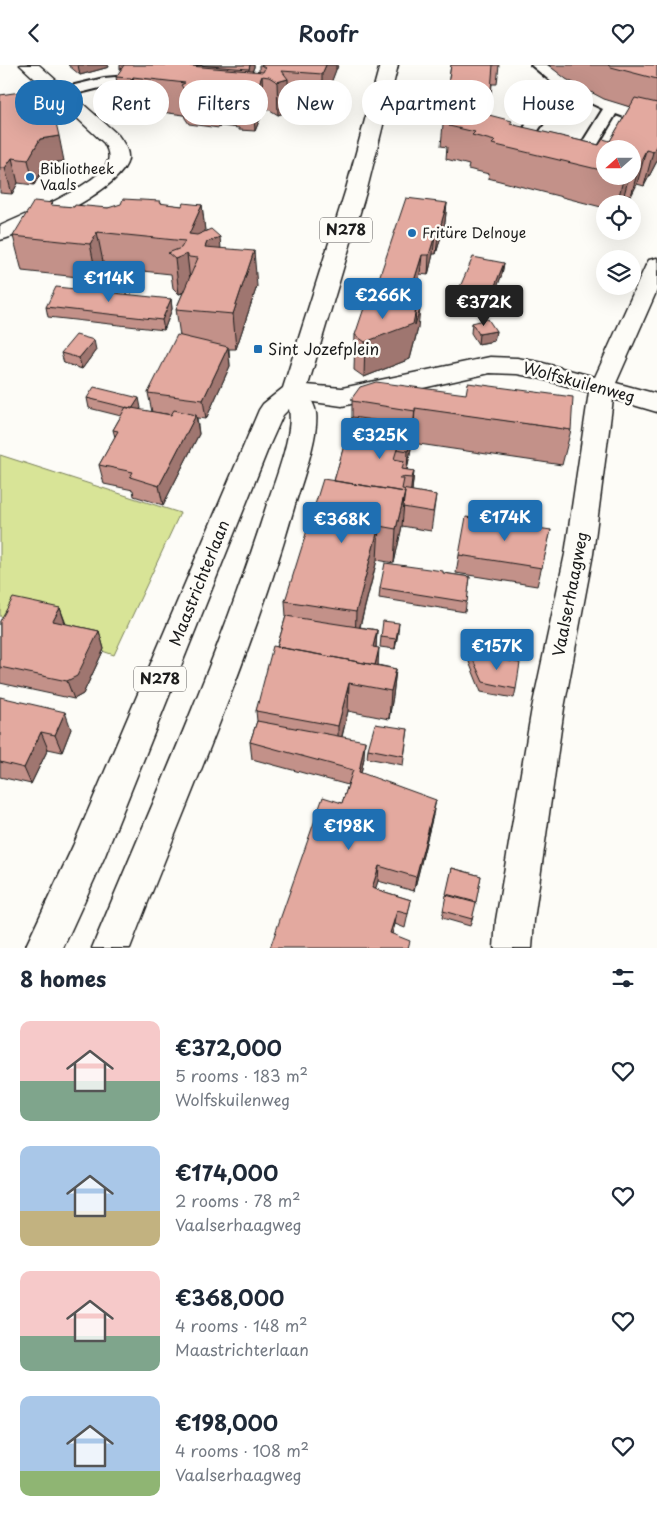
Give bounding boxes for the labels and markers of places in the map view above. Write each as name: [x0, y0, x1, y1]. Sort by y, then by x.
place label: Bibliotheek Vaals: [40, 158, 115, 195]
marker: Bibliotheek Vaals: [24, 171, 36, 183]
place label: Fritüre Delnoye: [422, 222, 526, 243]
marker: Fritüre Delnoye: [406, 227, 418, 239]
pin: €114K: [74, 261, 144, 303]
pin: €266K: [348, 277, 418, 320]
pin: €372K: [449, 285, 519, 327]
place label: Sint Jozefplein: [268, 336, 379, 360]
marker: Sint Jozefplein: [252, 343, 264, 355]
pin: €325K: [345, 417, 415, 460]
pin: €174K: [470, 499, 540, 542]
pin: €368K: [307, 501, 377, 544]
pin: €157K: [462, 629, 532, 671]
pin: €198K: [314, 809, 384, 851]

